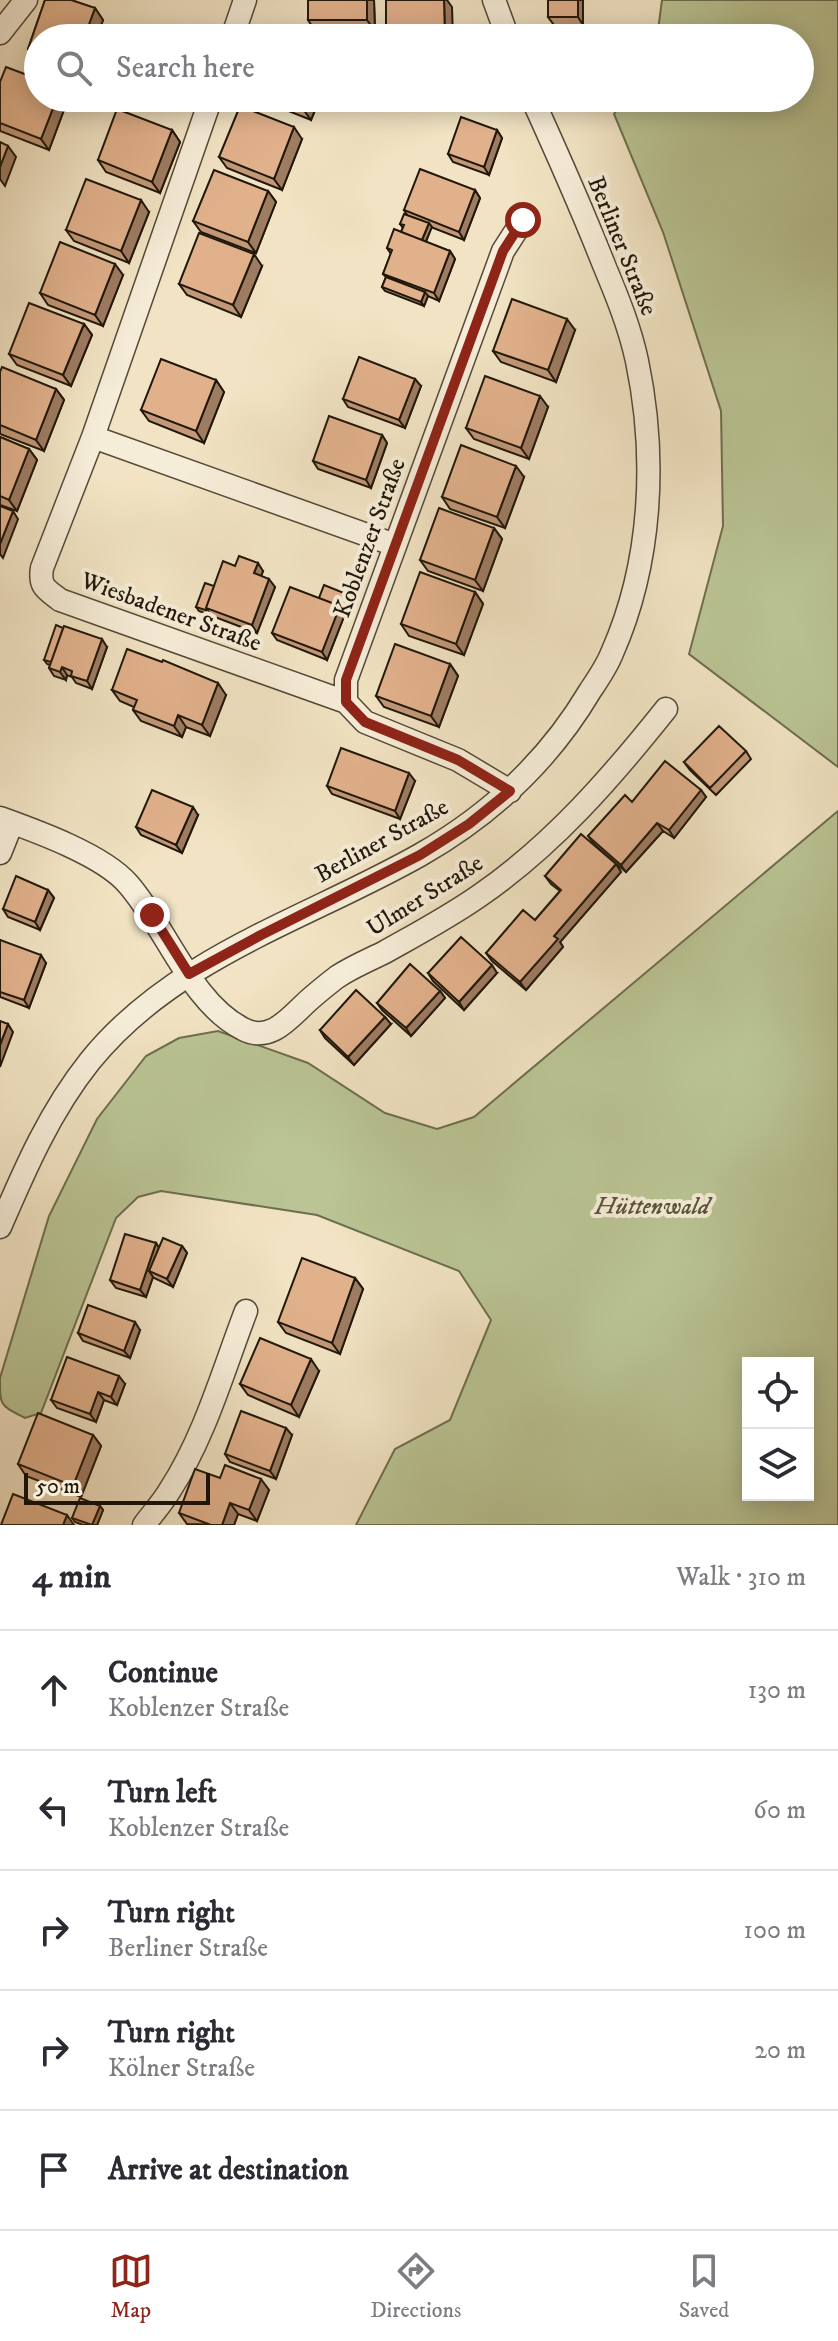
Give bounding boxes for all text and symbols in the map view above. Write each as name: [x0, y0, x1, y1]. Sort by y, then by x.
search box: [24, 24, 814, 112]
icon: search: [52, 46, 96, 90]
text: Search here: [116, 50, 255, 87]
street label: Berliner Straße: [580, 172, 664, 320]
route start: [505, 202, 541, 238]
street label: Koblenzer Straße: [327, 454, 413, 622]
street label: Wiesbadener Straße: [76, 565, 265, 659]
street label: Berliner Straße: [310, 792, 454, 890]
street label: Ulmer Straße: [361, 848, 489, 944]
route end: [134, 897, 170, 933]
park label: Hüttenwald: [594, 1192, 713, 1222]
map controls: [742, 1357, 814, 1501]
button: locate: [742, 1357, 814, 1429]
button: layers: [742, 1429, 814, 1501]
scale bar: [24, 1469, 210, 1505]
text: 50 m: [36, 1473, 80, 1500]
text: 4 min: [32, 1556, 111, 1598]
text: Walk · 310 m: [676, 1561, 806, 1594]
text: Continue: [108, 1655, 218, 1692]
icon: ahead: [32, 1668, 76, 1712]
text: 130 m: [748, 1674, 806, 1707]
text: Koblenzer Straße: [108, 1692, 289, 1725]
text: Turn left: [108, 1775, 217, 1812]
icon: left: [32, 1788, 76, 1832]
text: 60 m: [753, 1794, 806, 1827]
text: Koblenzer Straße: [108, 1812, 289, 1845]
text: Turn right: [108, 1895, 235, 1932]
icon: right: [32, 1908, 76, 1952]
text: 100 m: [743, 1914, 806, 1947]
text: Berliner Straße: [108, 1932, 268, 1965]
text: Turn right: [108, 2015, 235, 2052]
icon: right: [32, 2028, 76, 2072]
text: 20 m: [754, 2034, 806, 2067]
text: Kölner Straße: [108, 2052, 255, 2085]
icon: arrive: [32, 2148, 76, 2192]
text: Arrive at destination: [108, 2152, 349, 2189]
tab: Map: [109, 2249, 153, 2324]
tab: Directions: [370, 2249, 461, 2324]
tab: Saved: [679, 2249, 729, 2324]

